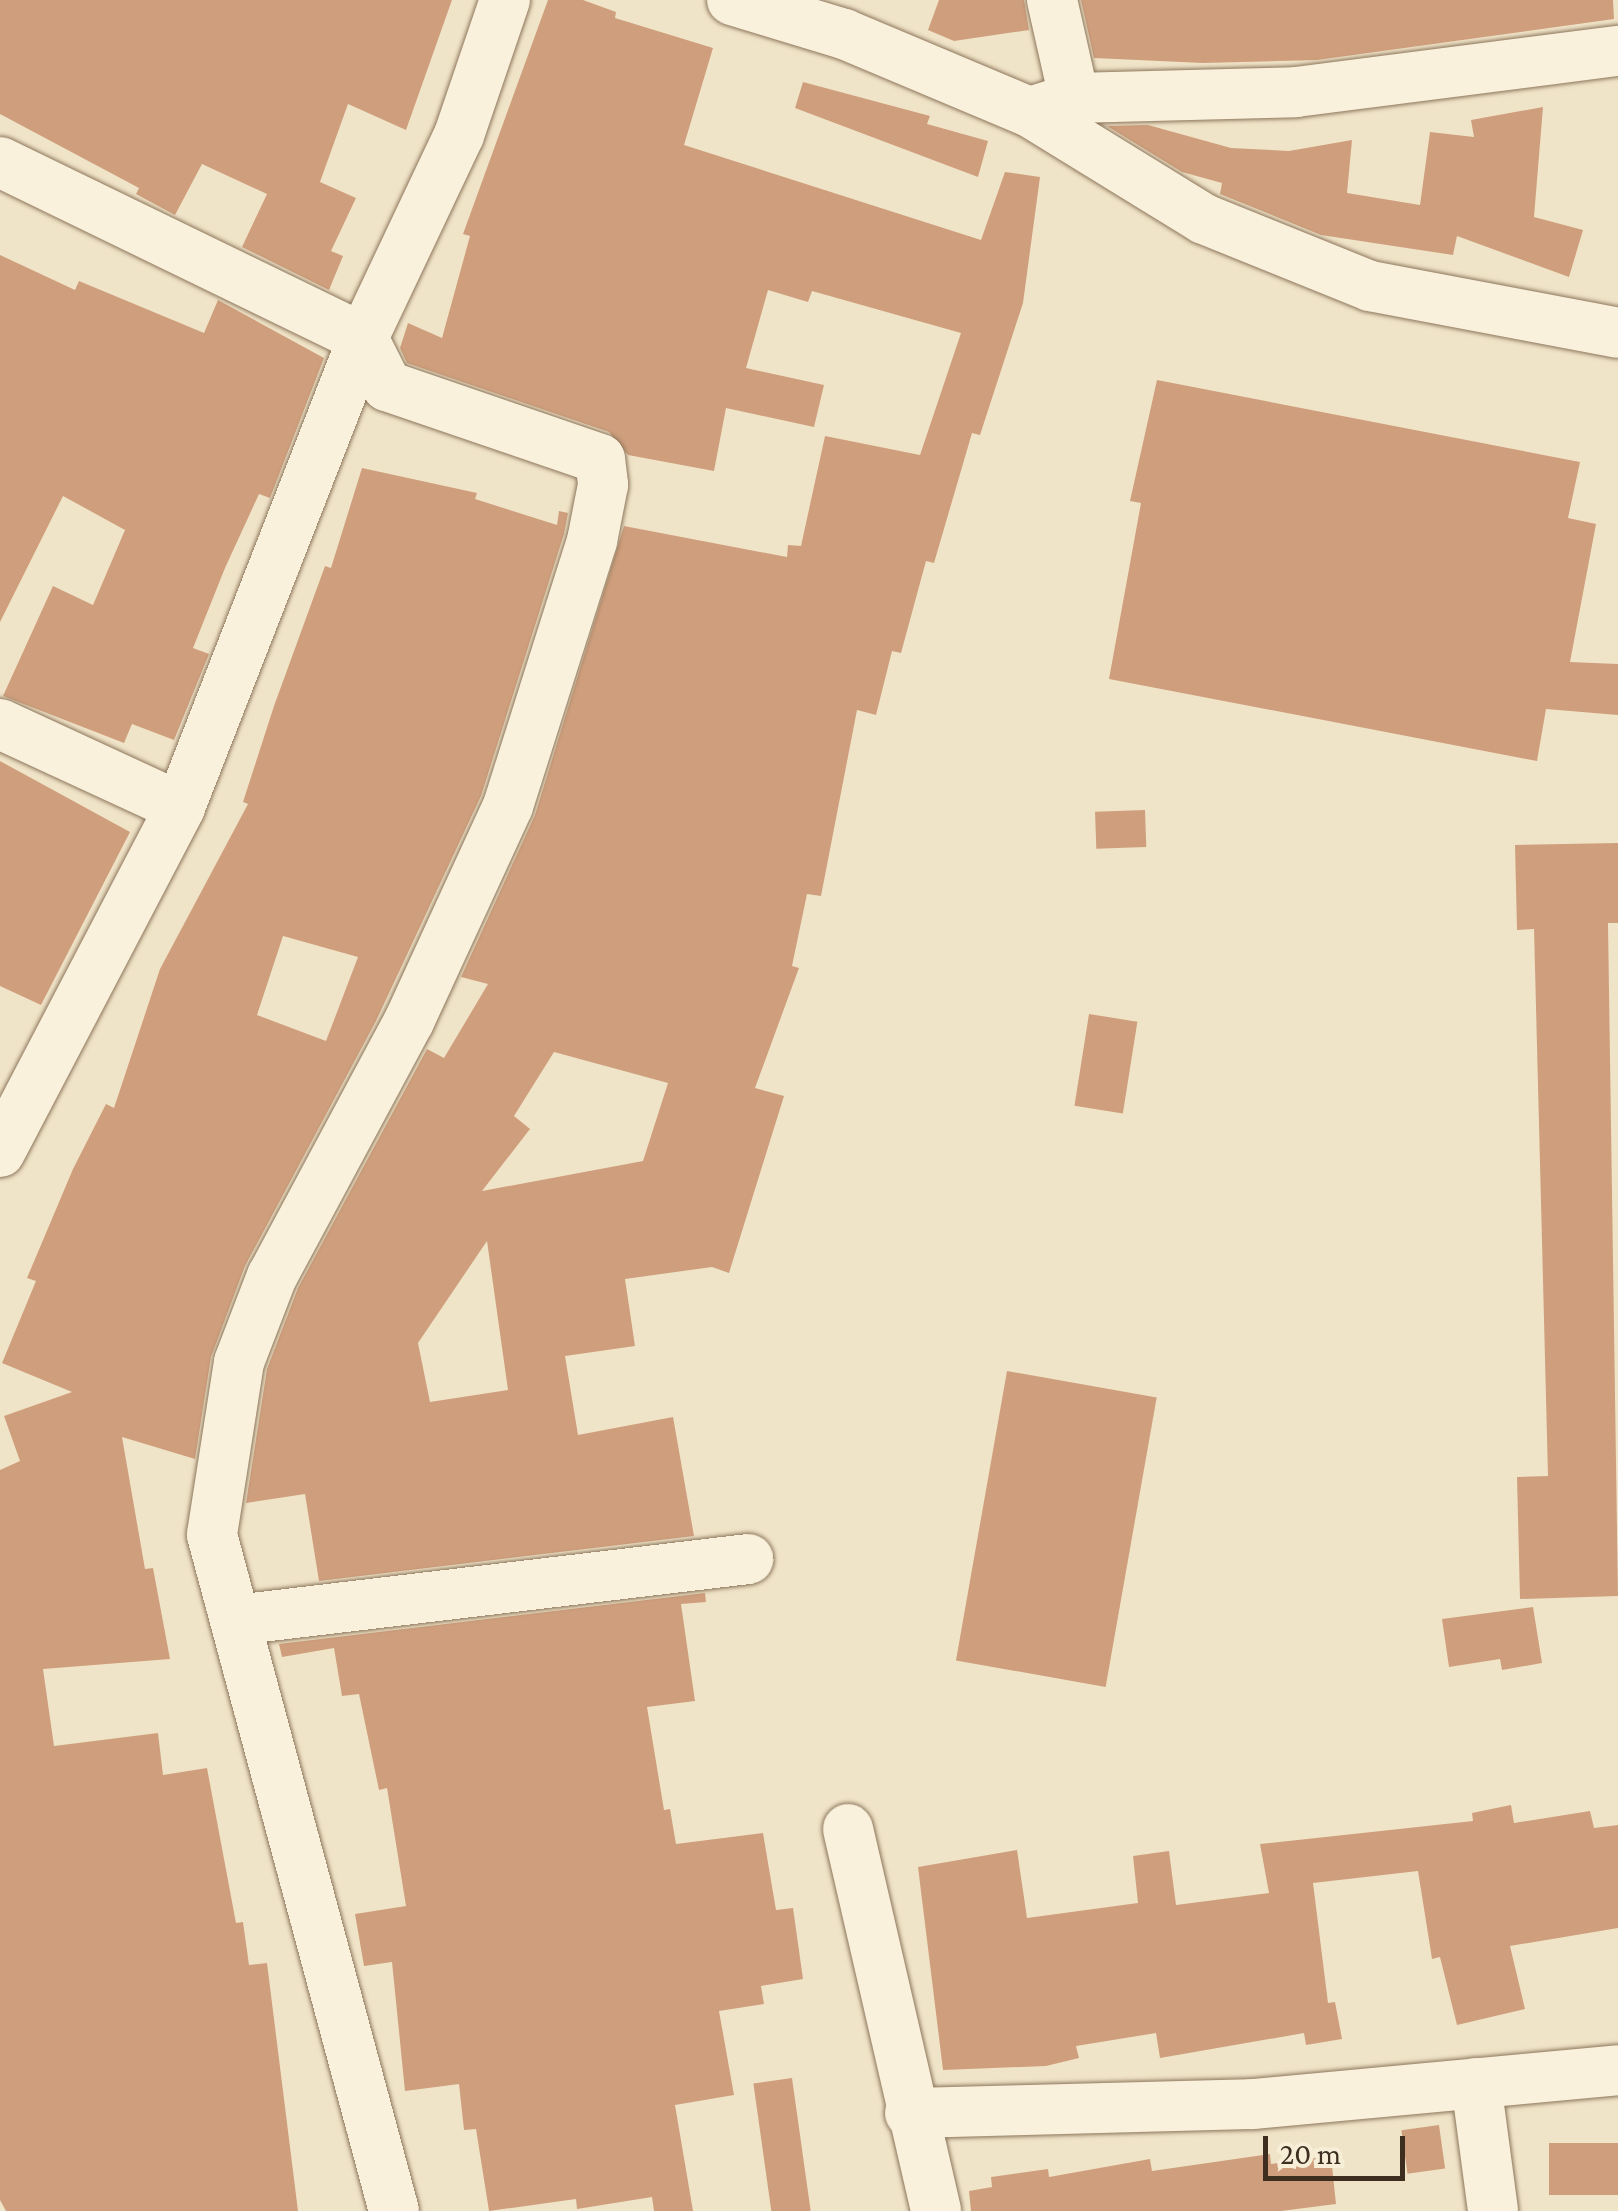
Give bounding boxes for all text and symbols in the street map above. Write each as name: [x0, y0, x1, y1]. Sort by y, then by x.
scale bar: [1268, 2116, 1410, 2178]
text: 20 m: [1280, 2137, 1341, 2170]

